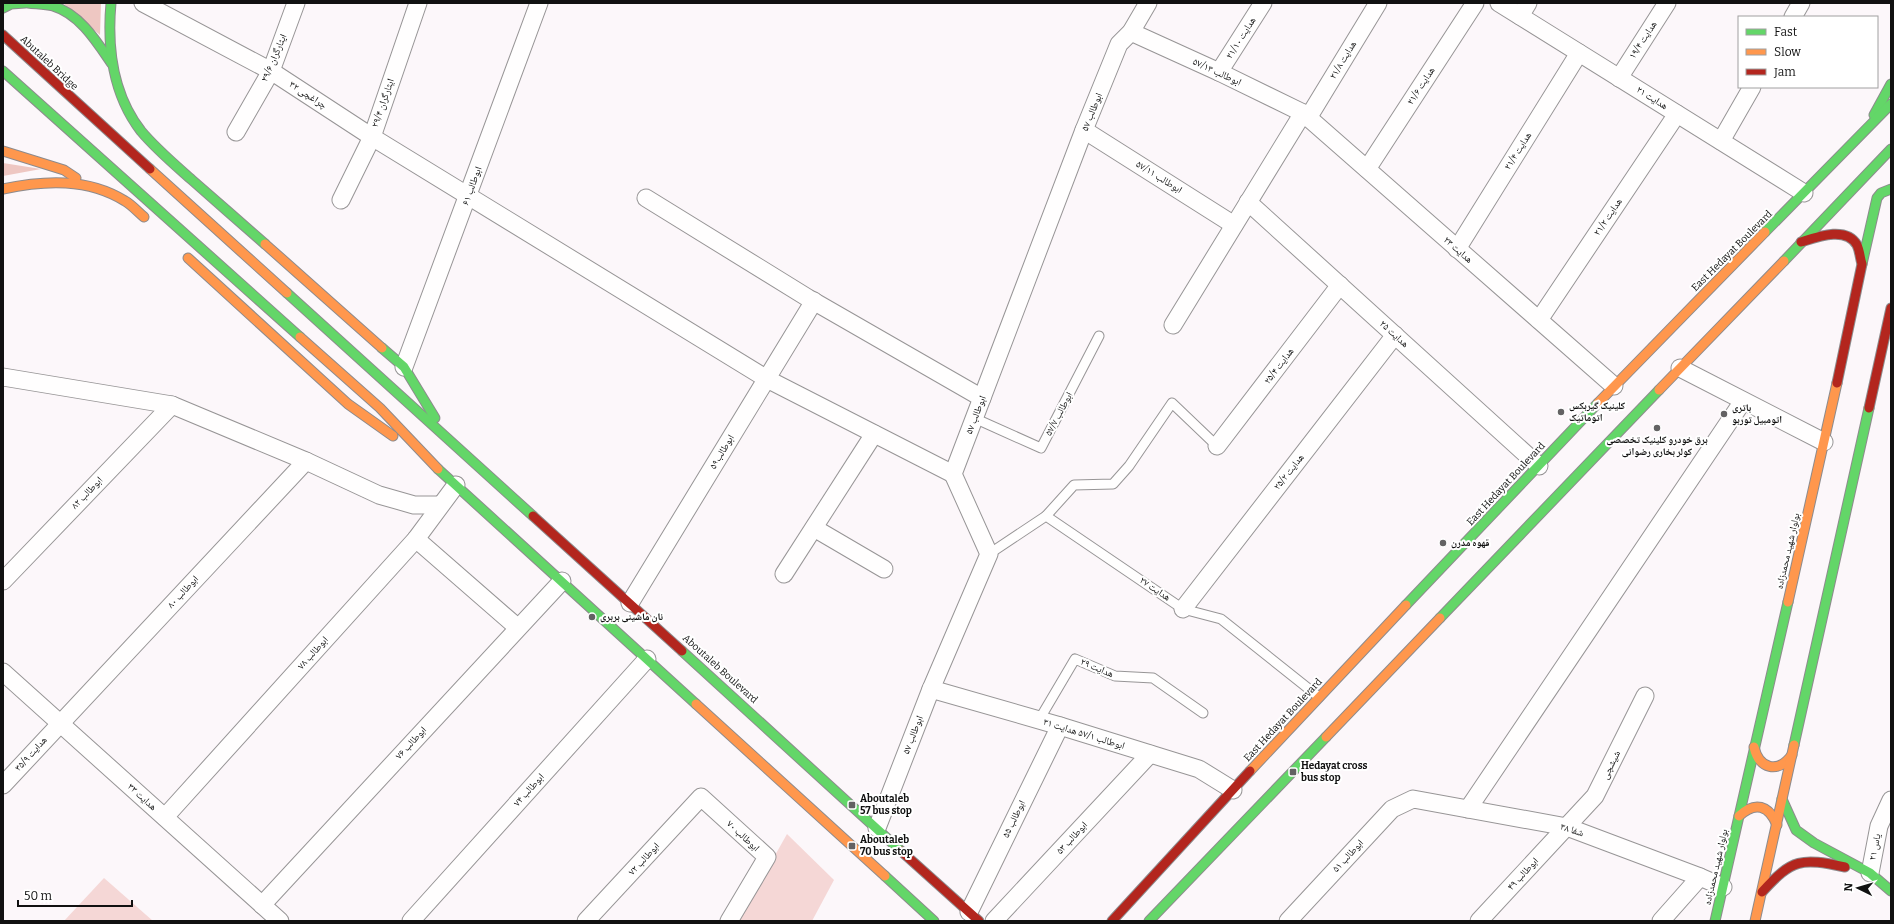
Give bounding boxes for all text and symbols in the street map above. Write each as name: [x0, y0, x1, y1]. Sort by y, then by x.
street label: هدایت ۲۱/۱۰: [1223, 15, 1259, 61]
legend: [1738, 16, 1878, 88]
street label: هدایت ۱۹/۴: [1626, 19, 1660, 61]
text: Fast: [1774, 25, 1798, 39]
street label: ایثارگران ۲۹/۶: [259, 32, 289, 84]
street label: Abutaleb Bridge: [18, 33, 80, 93]
street label: هدایت ۲۱/۸: [1327, 39, 1359, 81]
text: Slow: [1774, 45, 1801, 59]
street label: ابوطالب ۵۷/۱۳: [1191, 55, 1243, 89]
street label: هدایت ۲۱/۶: [1404, 65, 1438, 107]
text: Jam: [1773, 65, 1796, 79]
street label: ایثارگران ۲۹/۴: [369, 77, 397, 129]
street label: چراغچی ۳۲: [287, 78, 330, 112]
street label: هدایت ۲۱: [1634, 84, 1670, 112]
street label: ابوطالب ۵۷: [1079, 91, 1105, 133]
street label: هدایت ۲۱/۴: [1502, 130, 1534, 172]
street label: ابوطالب ۵۷/۱۱: [1134, 158, 1184, 196]
street label: ابوطالب ۶۱: [459, 165, 485, 207]
street label: هدایت ۲۱/۲: [1591, 196, 1625, 238]
street label: East Hedayat Boulevard: [1689, 208, 1775, 294]
street label: هدایت ۲۳: [1441, 234, 1475, 266]
street label: هدایت ۲۵: [1377, 318, 1411, 350]
street label: هدایت ۲۵/۴: [1261, 345, 1297, 387]
street label: ابوطالب ۵۷/۷: [1042, 390, 1076, 438]
street label: ابوطالب ۵۷: [963, 394, 989, 436]
place label: کلینیک گیربکس اتوماتیک: [1569, 400, 1626, 424]
place label: باتری اتومبیل توربو: [1732, 402, 1782, 426]
marker: کلینیک گیربکس اتوماتیک: [1556, 407, 1566, 417]
marker: باتری اتومبیل توربو: [1719, 409, 1729, 419]
marker: برق خودرو کلینیک تخصصی کولر بخاری رضوانی: [1652, 423, 1662, 433]
street label: ابوطالب۵۹: [707, 433, 737, 471]
place label: برق خودرو کلینیک تخصصی کولر بخاری رضوانی: [1606, 434, 1708, 458]
street label: East Hedayat Boulevard: [1464, 440, 1548, 528]
street label: هدایت ۲۵/۲: [1271, 452, 1307, 492]
street label: ابوطالب ۸۲: [69, 474, 105, 512]
street label: بولوار شهید محمدزاده: [1773, 512, 1803, 590]
place label: قهوه مدرن: [1451, 537, 1490, 549]
marker: قهوه مدرن: [1438, 538, 1448, 548]
street label: ابوطالب ۸۰: [165, 573, 201, 611]
street label: هدایت ۲۷: [1137, 574, 1173, 604]
place label: نان ماشینی بربری: [600, 611, 663, 623]
marker: نان ماشینی بربری: [587, 612, 597, 622]
street label: Aboutaleb Boulevard: [680, 632, 760, 706]
street label: ابوطالب ۷۸: [295, 634, 331, 672]
street label: هدایت ۲۹: [1079, 656, 1115, 680]
street label: East Hedayat Boulevard: [1241, 676, 1325, 764]
street label: ابوطالب ۵۷: [900, 714, 926, 756]
street label: ابوطالب ۵۷/۱ هدایت ۳۱: [1042, 716, 1126, 752]
street label: ابوطالب ۷۶: [393, 724, 429, 762]
street label: هدایت ۳۵/۹: [12, 734, 50, 774]
street label: شیشچی: [1599, 748, 1623, 781]
place label: Hedayat cross bus stop: [1301, 760, 1368, 784]
marker: Hedayat cross bus stop: [1288, 767, 1298, 777]
street label: ابوطالب ۷۴: [511, 771, 547, 809]
street label: هدایت ۳۳: [125, 781, 159, 813]
place label: Aboutaleb 57 bus stop: [860, 793, 912, 817]
street label: ابوطالب ۵۵: [1000, 798, 1028, 840]
marker: Aboutaleb 57 bus stop: [847, 800, 857, 810]
street label: ابوطالب ۷۰: [724, 818, 762, 854]
street label: ابوطالب ۵۳: [1054, 819, 1090, 857]
street label: شفا ۳۸: [1559, 821, 1586, 839]
street label: بولوار شهید محمدزاده: [1701, 828, 1731, 906]
street label: یاس ۲۱: [1867, 833, 1883, 861]
place label: Aboutaleb 70 bus stop: [860, 834, 913, 858]
street label: ابوطالب ۵۱: [1330, 837, 1366, 875]
street label: ابوطالب ۷۲: [626, 840, 662, 878]
marker: Aboutaleb 70 bus stop: [847, 841, 857, 851]
street label: ابوطالب ۴۹: [1505, 855, 1541, 893]
north arrow: [1838, 868, 1878, 908]
scale bar: [18, 882, 132, 908]
text: N: [1842, 882, 1855, 892]
text: 50 m: [24, 889, 53, 903]

